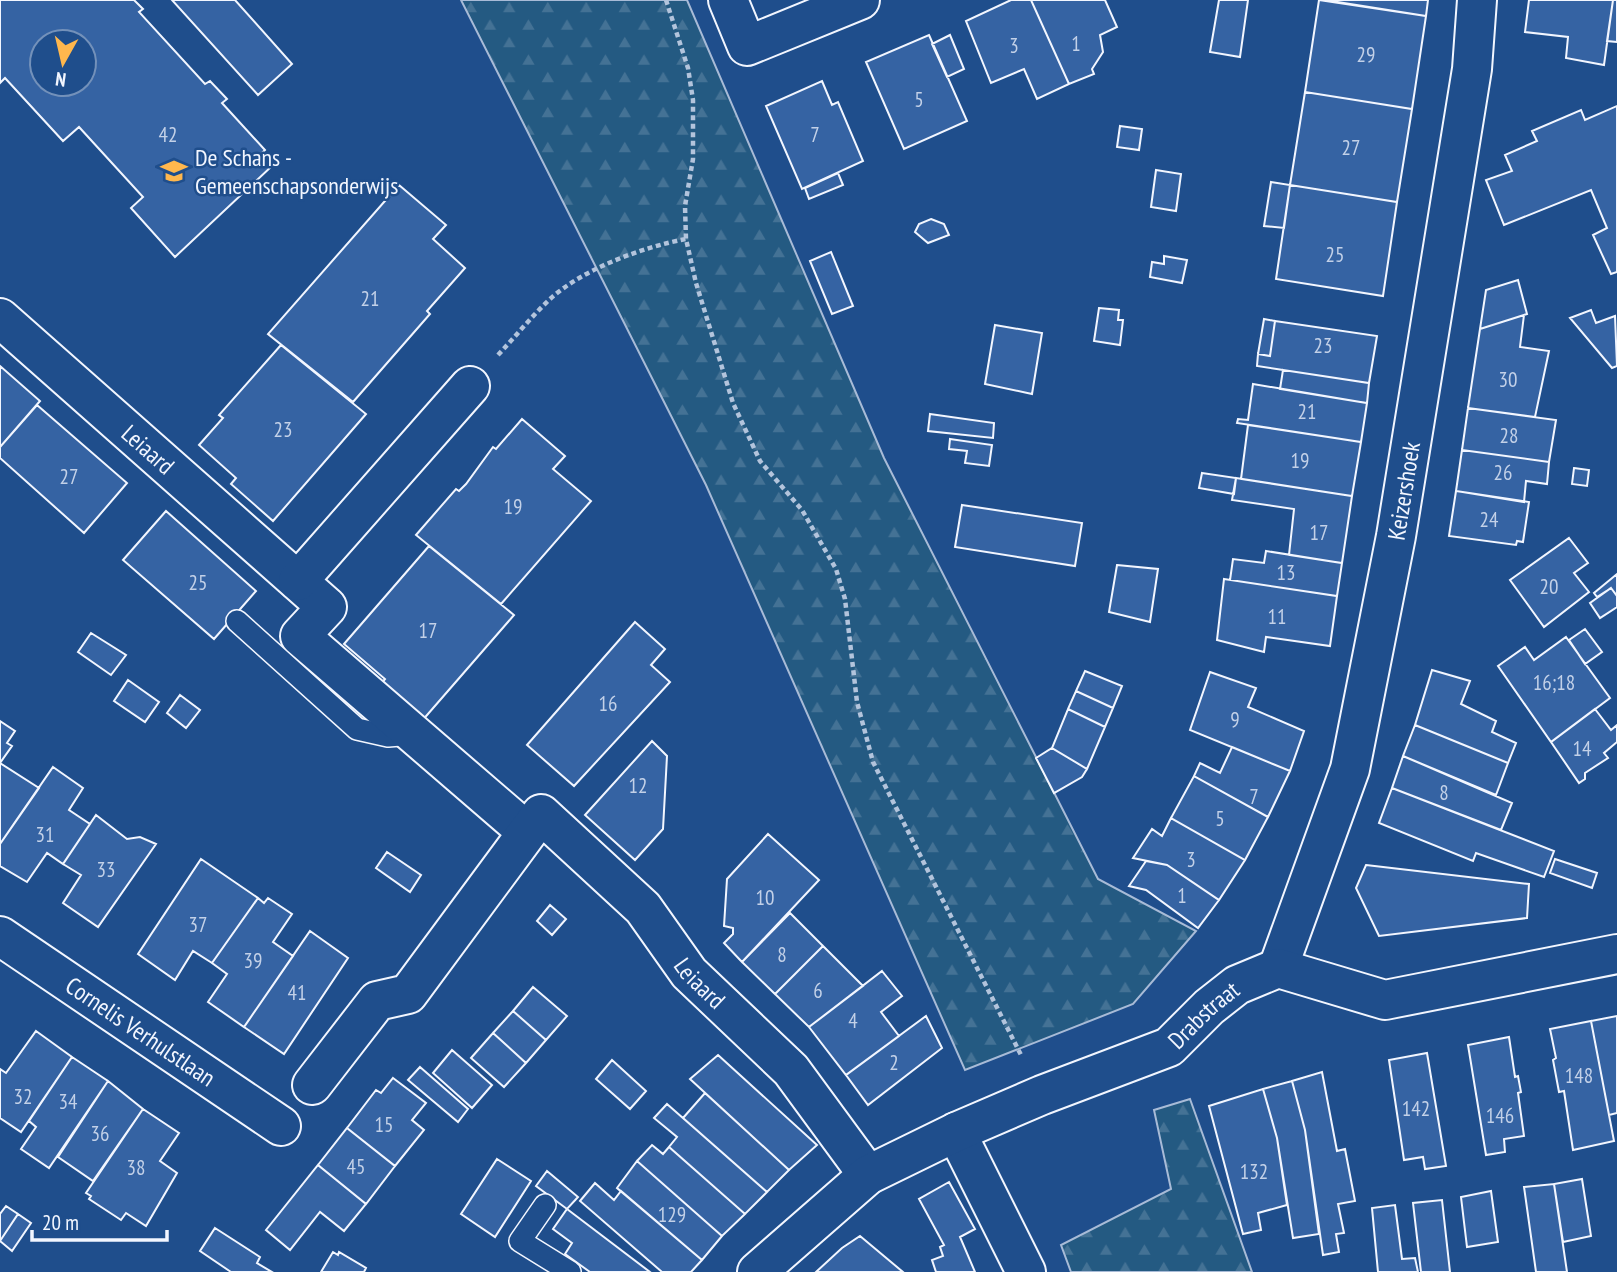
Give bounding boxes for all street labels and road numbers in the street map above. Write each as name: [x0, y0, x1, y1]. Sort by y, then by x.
street label: Leiaard: [116, 418, 181, 481]
street label: Keizershoek: [1380, 439, 1427, 542]
street label: Leiaard: [668, 952, 732, 1015]
street label: Cornelis Verhulstlaan: [60, 970, 222, 1093]
street label: Drabstraat: [1161, 974, 1246, 1055]

